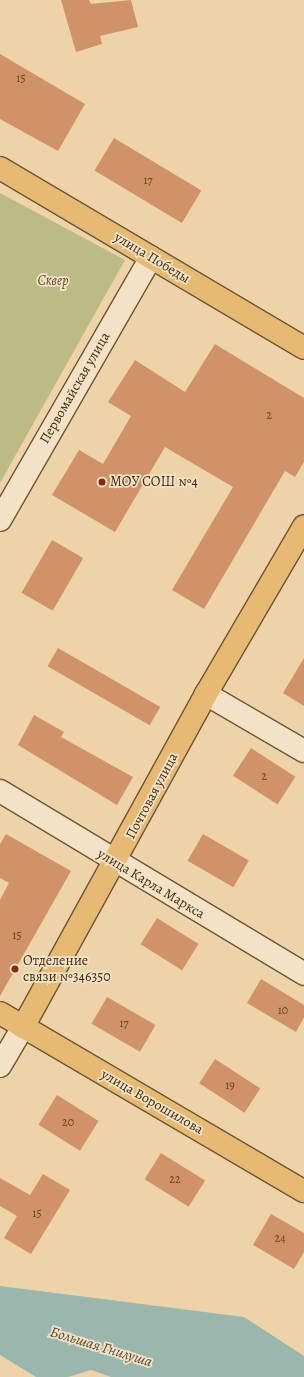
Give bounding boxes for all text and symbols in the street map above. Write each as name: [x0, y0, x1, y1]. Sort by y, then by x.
house number: 15: [16, 72, 26, 86]
house number: 17: [143, 174, 153, 188]
street label: улица Победы: [111, 229, 193, 287]
park label: Сквер: [37, 273, 69, 289]
street label: Первомайская улица: [36, 329, 114, 447]
house number: 2: [266, 409, 272, 423]
place label: МОУ СОШ №4: [110, 474, 198, 490]
marker: МОУ СОШ №4: [97, 477, 107, 487]
street label: Почтовая улица: [122, 750, 182, 842]
house number: 2: [261, 770, 267, 784]
street label: улица Карла Маркса: [94, 845, 208, 923]
house number: 15: [12, 929, 22, 943]
place label: Отделение связи №346350: [23, 953, 111, 986]
marker: Отделение связи №346350: [10, 964, 20, 974]
house number: 10: [278, 1004, 288, 1018]
house number: 17: [119, 1017, 129, 1031]
street label: улица Ворошилова: [98, 1066, 206, 1138]
house number: 19: [225, 1079, 235, 1093]
house number: 20: [62, 1116, 74, 1130]
house number: 22: [169, 1173, 181, 1187]
house number: 15: [32, 1207, 42, 1221]
house number: 24: [274, 1232, 286, 1246]
water label: Большая Гнилуша: [48, 1323, 154, 1371]

